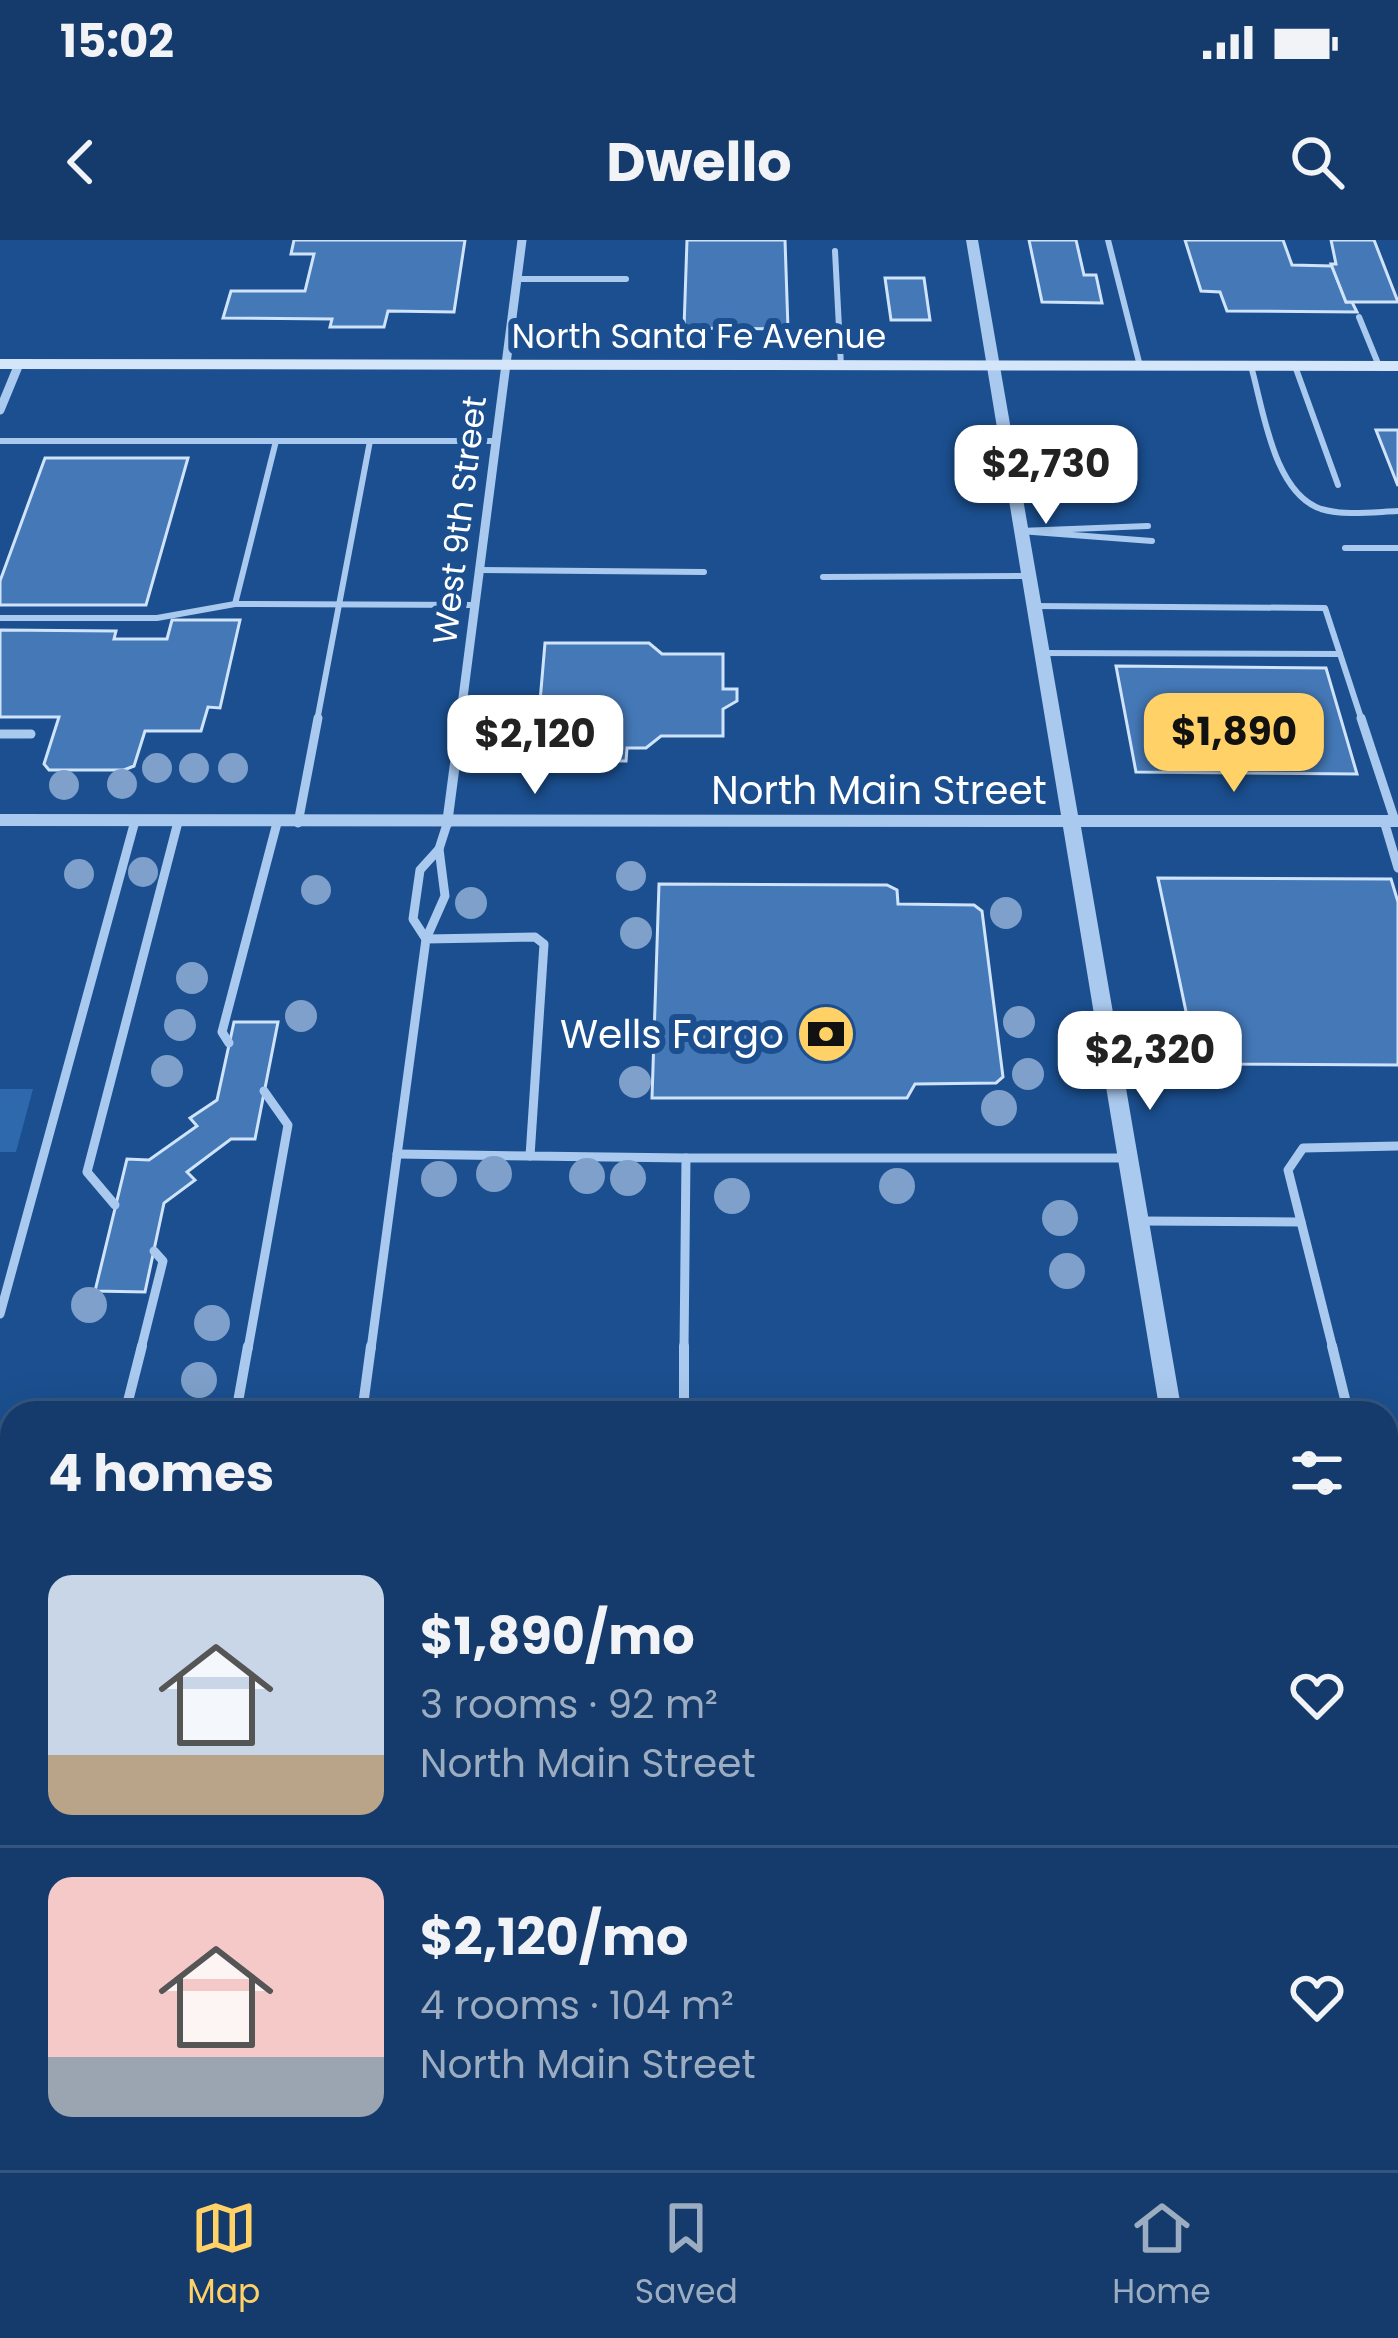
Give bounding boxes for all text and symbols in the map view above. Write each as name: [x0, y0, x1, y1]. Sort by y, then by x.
text: 15:02: [60, 10, 174, 73]
text: Dwello: [606, 124, 792, 200]
icon: back: [48, 129, 114, 195]
icon: search: [1284, 129, 1350, 195]
street label: North Santa Fe Avenue: [512, 313, 886, 360]
street label: West 9th Street: [421, 393, 498, 647]
pin: $2,730: [948, 425, 1144, 527]
text: $2,730: [981, 436, 1111, 491]
pin: $1,890: [1136, 693, 1332, 795]
pin: $2,120: [437, 695, 633, 797]
text: $1,890: [1171, 704, 1297, 759]
text: $2,120: [474, 706, 596, 761]
street label: North Main Street: [711, 763, 1047, 818]
bank icon: Wells Fargo: [795, 1003, 857, 1065]
place label: Wells Fargo: [560, 1007, 784, 1062]
pin: $2,320: [1052, 1011, 1248, 1113]
text: $2,320: [1085, 1022, 1215, 1077]
text: 4 homes: [48, 1437, 274, 1509]
icon: filters: [1284, 1440, 1350, 1506]
text: $1,890/mo: [420, 1600, 695, 1672]
icon: home: [144, 1623, 288, 1767]
icon: heart: [1284, 1662, 1350, 1728]
text: 3 rooms · 92 m²: [420, 1677, 718, 1732]
text: North Main Street: [420, 1736, 756, 1791]
text: $2,120/mo: [420, 1901, 688, 1973]
icon: home: [144, 1925, 288, 2069]
icon: heart: [1284, 1964, 1350, 2030]
text: 4 rooms · 104 m²: [420, 1978, 734, 2033]
text: North Main Street: [420, 2037, 756, 2092]
tab: Map: [187, 2195, 260, 2317]
tab: Saved: [635, 2195, 738, 2317]
tab: Home: [1112, 2195, 1211, 2317]

